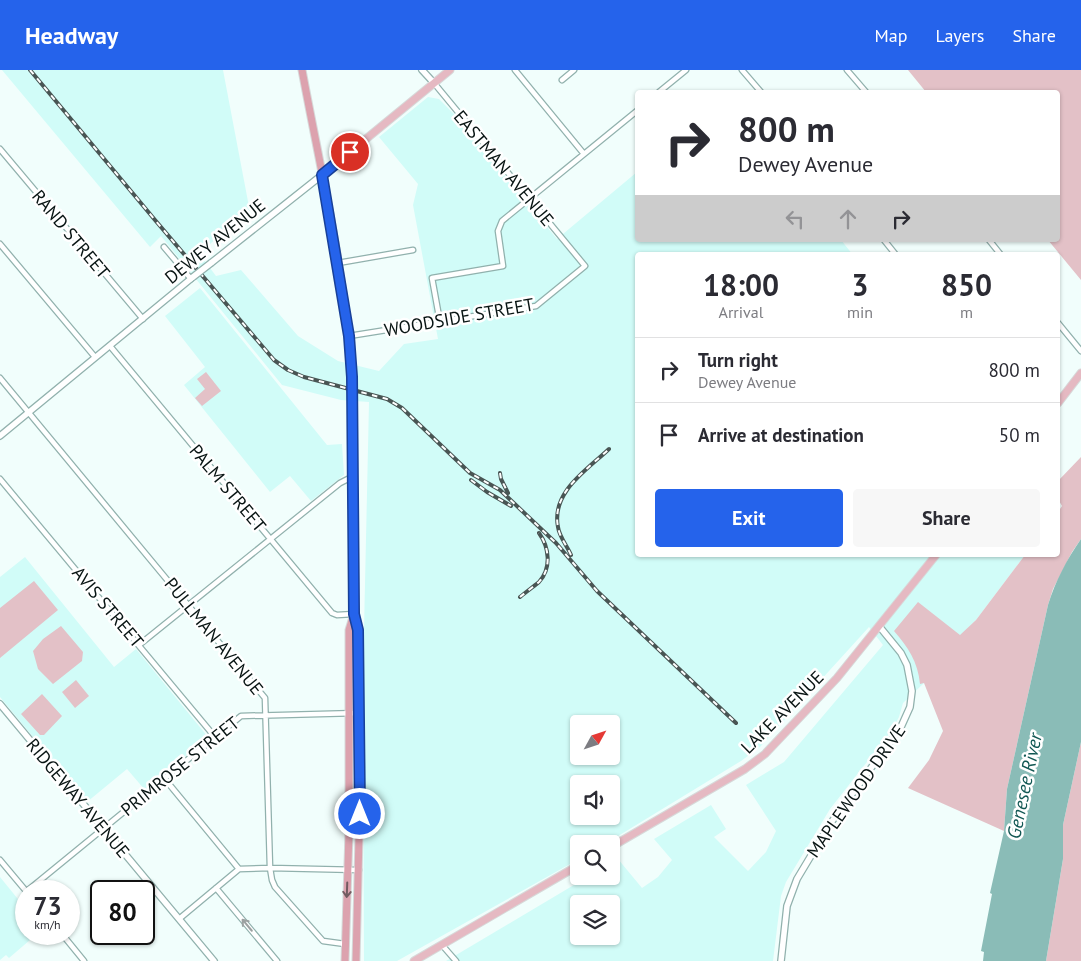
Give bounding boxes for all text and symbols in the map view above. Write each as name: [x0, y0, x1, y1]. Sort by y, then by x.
text: Headway: [25, 20, 118, 51]
text: Map: [875, 24, 907, 47]
text: Layers: [935, 24, 984, 47]
text: Share: [1012, 24, 1056, 47]
street label: EASTMAN AVENUE: [449, 105, 559, 231]
text: 800 m: [738, 106, 835, 152]
icon: right: [655, 110, 720, 175]
pin: [329, 131, 371, 173]
icon: arrive: [336, 138, 364, 166]
text: Dewey Avenue: [738, 150, 873, 178]
street label: RAND STREET: [27, 185, 115, 283]
street label: DEWEY AVENUE: [160, 193, 270, 289]
icon: left: [781, 205, 809, 233]
icon: ahead: [834, 205, 862, 233]
icon: right: [887, 205, 915, 233]
text: 18:00: [703, 265, 779, 304]
text: 3: [852, 265, 869, 304]
text: 850: [941, 265, 992, 304]
street label: WOODSIDE STREET: [382, 293, 536, 341]
text: Arrival: [719, 302, 763, 322]
text: min: [847, 302, 873, 322]
text: m: [960, 302, 973, 322]
text: Turn right: [698, 348, 778, 372]
icon: right: [655, 356, 683, 384]
text: 800 m: [988, 358, 1040, 382]
text: Dewey Avenue: [698, 372, 796, 392]
icon: arrive: [655, 421, 683, 449]
text: Arrive at destination: [698, 423, 864, 447]
text: 50 m: [999, 423, 1040, 447]
street label: PALM STREET: [185, 439, 271, 537]
button: Exit: [655, 489, 843, 547]
button: Share: [853, 489, 1040, 547]
street label: AVIS STREET: [67, 562, 149, 652]
street label: PULLMAN AVENUE: [160, 573, 268, 699]
street label: LAKE AVENUE: [736, 666, 828, 758]
street label: PRIMROSE STREET: [116, 711, 244, 821]
north arrow: [570, 715, 620, 765]
map controls: [570, 715, 620, 945]
street label: MAPLEWOOD DRIVE: [802, 720, 910, 862]
water label: Genesee River: [1001, 729, 1047, 841]
street label: RIDGEWAY AVENUE: [21, 734, 135, 862]
button: sound: [570, 775, 620, 825]
position arrow: [333, 787, 385, 839]
button: search: [570, 835, 620, 885]
speed limit sign: 80: [90, 880, 155, 945]
one-way arrow: [342, 881, 352, 897]
text: 73: [33, 890, 62, 922]
button: layers: [570, 895, 620, 945]
text: km/h: [34, 917, 61, 932]
one-way arrow: [241, 918, 252, 931]

